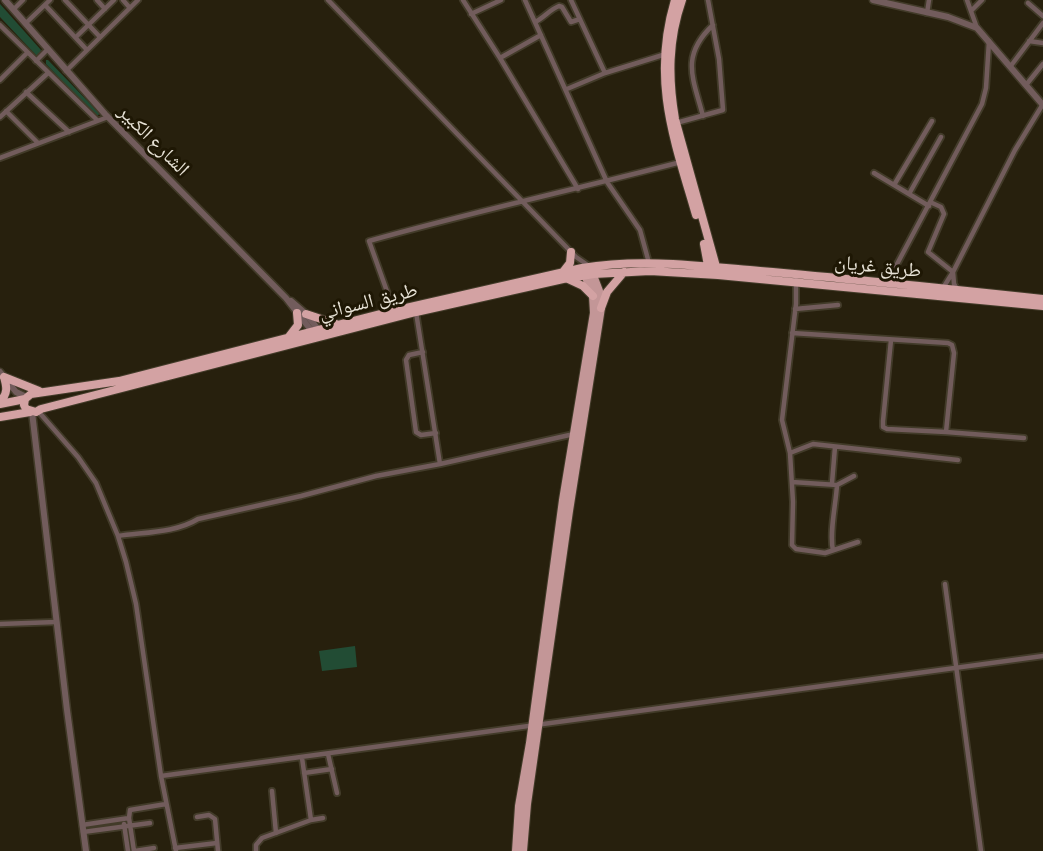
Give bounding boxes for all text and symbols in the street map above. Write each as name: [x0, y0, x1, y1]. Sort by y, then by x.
street label: الشارع الكبير: [113, 99, 195, 181]
street label: طريق غريان: [833, 250, 923, 282]
street label: طريق السواني: [316, 277, 420, 325]

